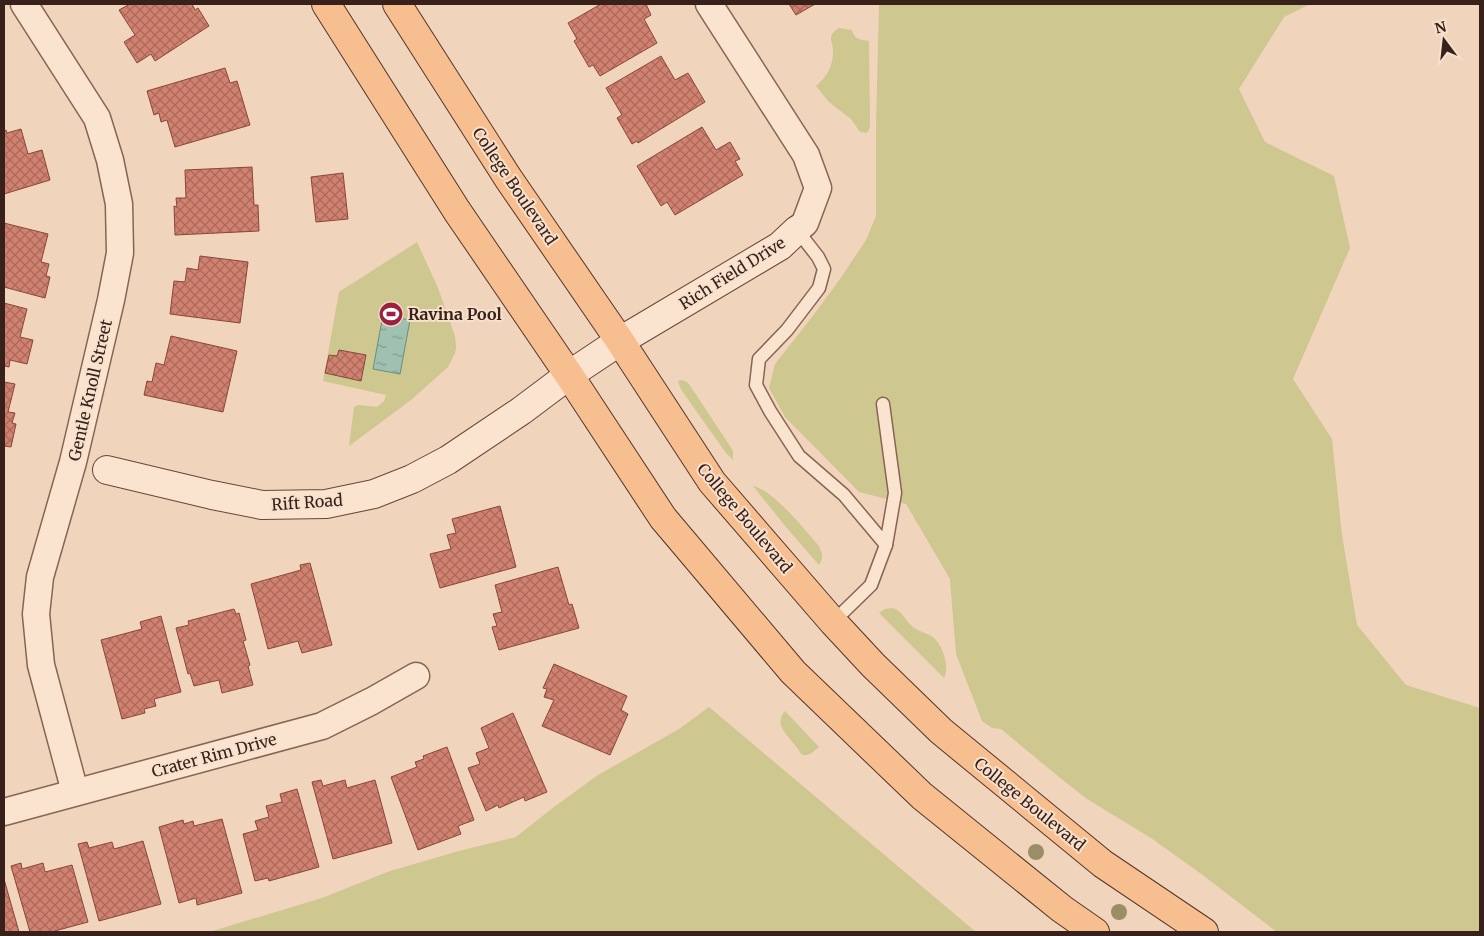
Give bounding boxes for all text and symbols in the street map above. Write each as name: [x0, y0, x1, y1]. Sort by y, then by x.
north arrow: [1419, 15, 1469, 65]
text: N: [1433, 17, 1448, 38]
street label: College Boulevard: [468, 124, 562, 249]
street label: Rich Field Drive: [675, 232, 789, 314]
sports icon: Ravina Pool: [378, 301, 404, 327]
place label: Ravina Pool: [408, 304, 502, 324]
street label: Gentle Knoll Street: [64, 316, 116, 463]
street label: College Boulevard: [693, 459, 797, 577]
street label: Rift Road: [271, 490, 344, 514]
street label: Crater Rim Drive: [149, 729, 279, 781]
street label: College Boulevard: [970, 753, 1090, 855]

